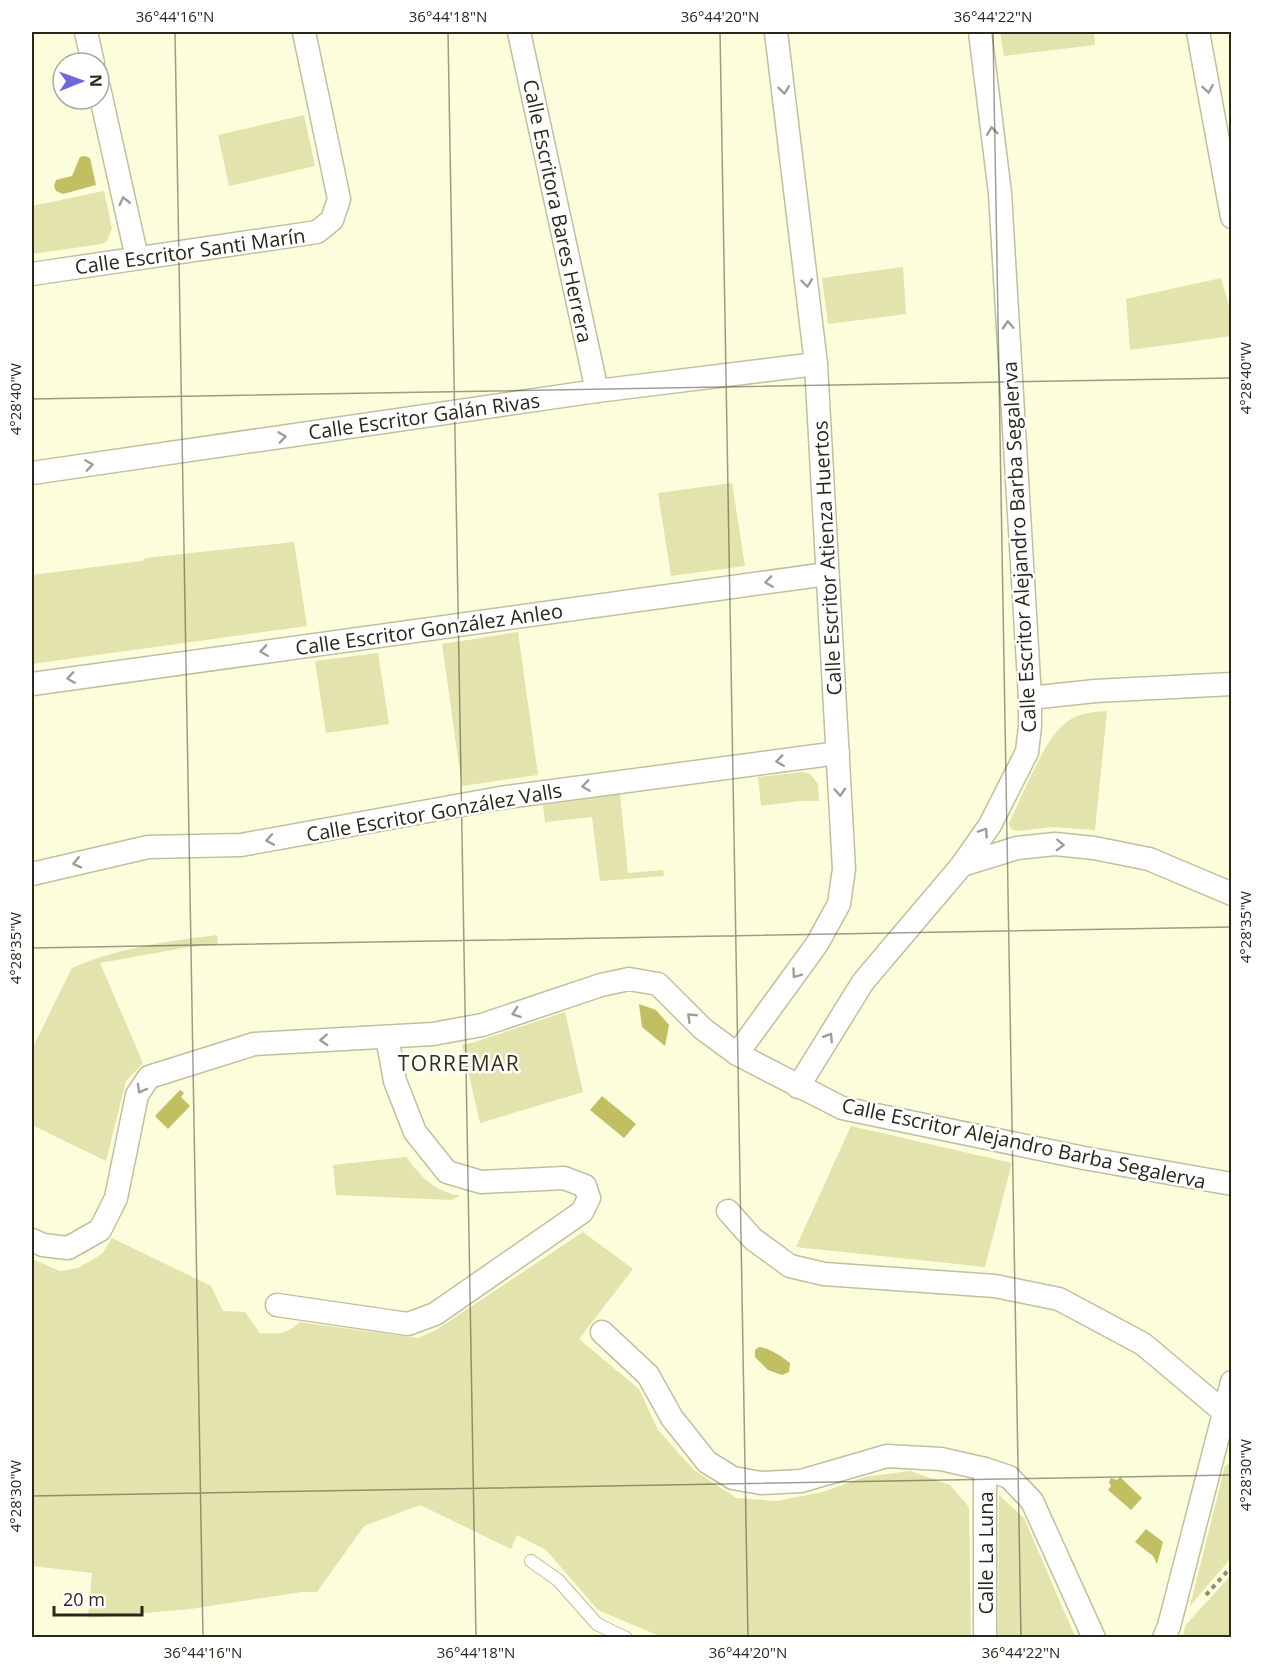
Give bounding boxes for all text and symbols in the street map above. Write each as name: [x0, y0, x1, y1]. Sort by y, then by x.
text: 36°44'16"N: [136, 6, 214, 26]
text: 36°44'18"N: [409, 6, 487, 26]
text: 36°44'20"N: [681, 6, 759, 26]
text: 36°44'22"N: [954, 6, 1032, 26]
north arrow: [51, 51, 111, 111]
text: N: [85, 74, 107, 87]
street label: Calle Escritora Bares Herrera: [517, 77, 599, 345]
one-way arrow: [1201, 84, 1214, 94]
one-way arrow: [777, 85, 790, 94]
one-way arrow: [987, 126, 999, 136]
one-way arrow: [118, 196, 131, 206]
street label: Calle Escritor Santi Marín: [73, 221, 307, 281]
one-way arrow: [800, 279, 813, 288]
one-way arrow: [1001, 321, 1014, 330]
text: 4°28'40"W: [1235, 342, 1255, 414]
street label: Calle Escritor Alejandro Barba Segalerva: [996, 361, 1042, 733]
text: 4°28'40"W: [5, 363, 25, 435]
street label: Calle Escritor Galán Rivas: [306, 386, 542, 446]
street label: Calle Escritor Atienza Huertos: [806, 420, 848, 696]
one-way arrow: [278, 431, 287, 443]
one-way arrow: [85, 459, 94, 471]
one-way arrow: [765, 576, 774, 588]
street label: Calle Escritor González Anleo: [294, 597, 564, 661]
one-way arrow: [259, 645, 268, 657]
one-way arrow: [66, 672, 75, 684]
one-way arrow: [775, 754, 784, 766]
street label: Calle Escritor González Valls: [304, 776, 564, 848]
one-way arrow: [582, 780, 591, 792]
one-way arrow: [833, 788, 846, 797]
one-way arrow: [977, 828, 989, 838]
one-way arrow: [265, 833, 275, 846]
one-way arrow: [1056, 839, 1065, 852]
one-way arrow: [73, 856, 83, 869]
text: 4°28'35"W: [1235, 891, 1255, 963]
text: 4°28'35"W: [5, 912, 25, 984]
one-way arrow: [792, 967, 803, 978]
one-way arrow: [511, 1006, 522, 1018]
one-way arrow: [688, 1014, 699, 1025]
one-way arrow: [821, 1033, 833, 1043]
one-way arrow: [319, 1034, 328, 1047]
district label: TORREMAR: [398, 1049, 520, 1077]
one-way arrow: [137, 1083, 148, 1093]
street label: Calle Escritor Alejandro Barba Segalerva: [839, 1091, 1209, 1195]
text: 4°28'30"W: [1235, 1439, 1255, 1511]
text: 4°28'30"W: [5, 1460, 25, 1532]
street label: Calle La Luna: [972, 1491, 999, 1615]
scale bar: [54, 1579, 142, 1617]
text: 20 m: [63, 1587, 105, 1611]
text: 36°44'16"N: [164, 1642, 242, 1662]
text: 36°44'18"N: [437, 1642, 515, 1662]
text: 36°44'20"N: [709, 1642, 787, 1662]
text: 36°44'22"N: [982, 1642, 1060, 1662]

